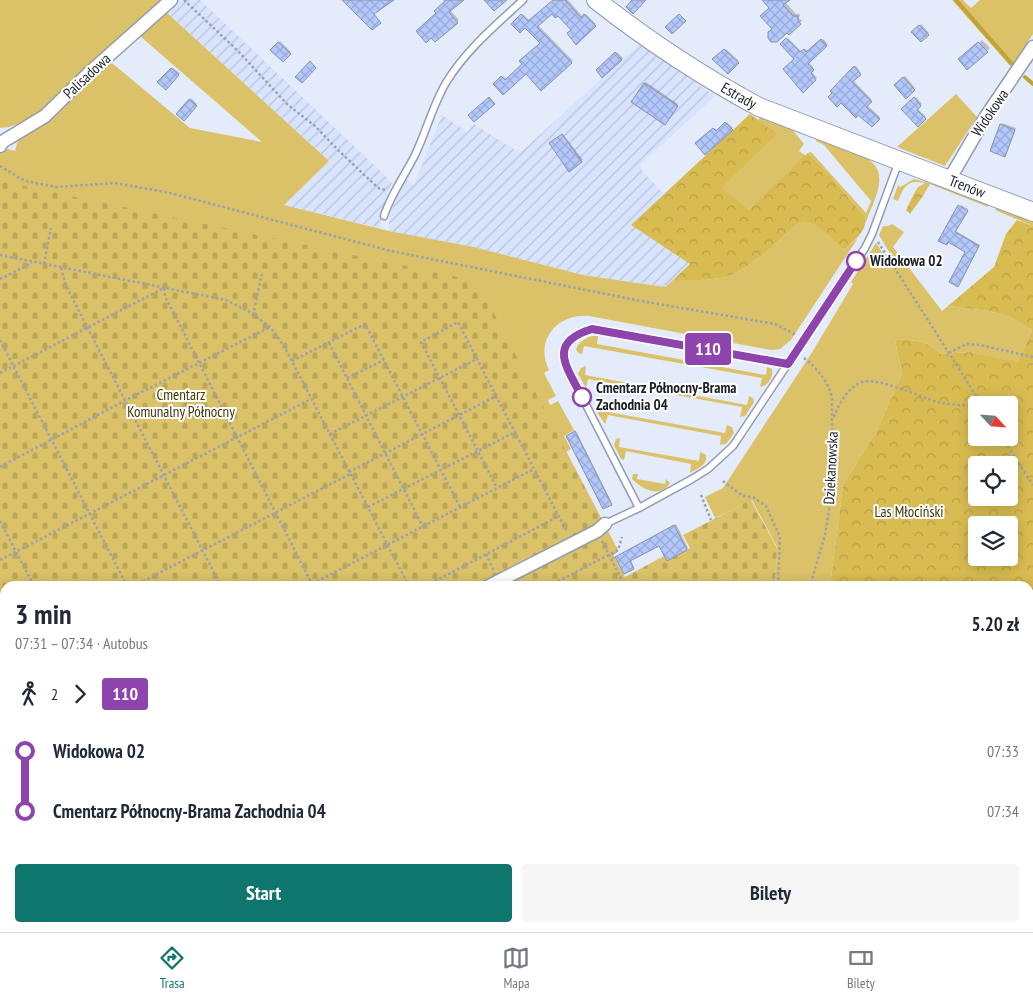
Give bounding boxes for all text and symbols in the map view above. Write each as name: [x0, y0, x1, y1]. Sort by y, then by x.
street label: Palisadowa: [59, 49, 114, 102]
street label: Estrady: [718, 78, 760, 113]
street label: Widokowa: [967, 85, 1012, 140]
street label: Trenów: [946, 171, 988, 202]
marker: Widokowa 02: [846, 251, 866, 271]
place label: Widokowa 02: [869, 251, 943, 270]
line badge: 110: [679, 333, 737, 365]
text: 110: [695, 337, 721, 360]
place label: Cmentarz Północny-Brama Zachodnia 04: [596, 378, 737, 414]
park label: Cmentarz Komunalny Północny: [127, 385, 235, 421]
marker: Cmentarz Północny-Brama Zachodnia 04: [572, 387, 592, 407]
north arrow: [968, 396, 1018, 446]
map controls: [968, 396, 1018, 566]
street label: Dziekanowska: [819, 431, 842, 505]
button: locate: [968, 456, 1018, 506]
park label: Las Młociński: [874, 502, 944, 521]
button: layers: [968, 516, 1018, 566]
text: 3 min: [15, 595, 72, 632]
text: 5.20 zł: [972, 612, 1019, 636]
text: 07:31 – 07:34 · Autobus: [15, 633, 148, 653]
icon: walk: [15, 680, 43, 708]
icon: forward: [66, 680, 94, 708]
text: 110: [112, 682, 138, 705]
text: 2: [51, 684, 58, 704]
text: Widokowa 02: [53, 739, 145, 763]
text: 07:33: [987, 741, 1019, 761]
text: Cmentarz Północny-Brama Zachodnia 04: [53, 799, 326, 823]
text: 07:34: [987, 801, 1019, 821]
button: Start: [15, 864, 512, 922]
button: Bilety: [522, 864, 1019, 922]
tab: Trasa: [158, 944, 186, 992]
tab: Mapa: [502, 944, 530, 992]
tab: Bilety: [847, 944, 875, 992]

